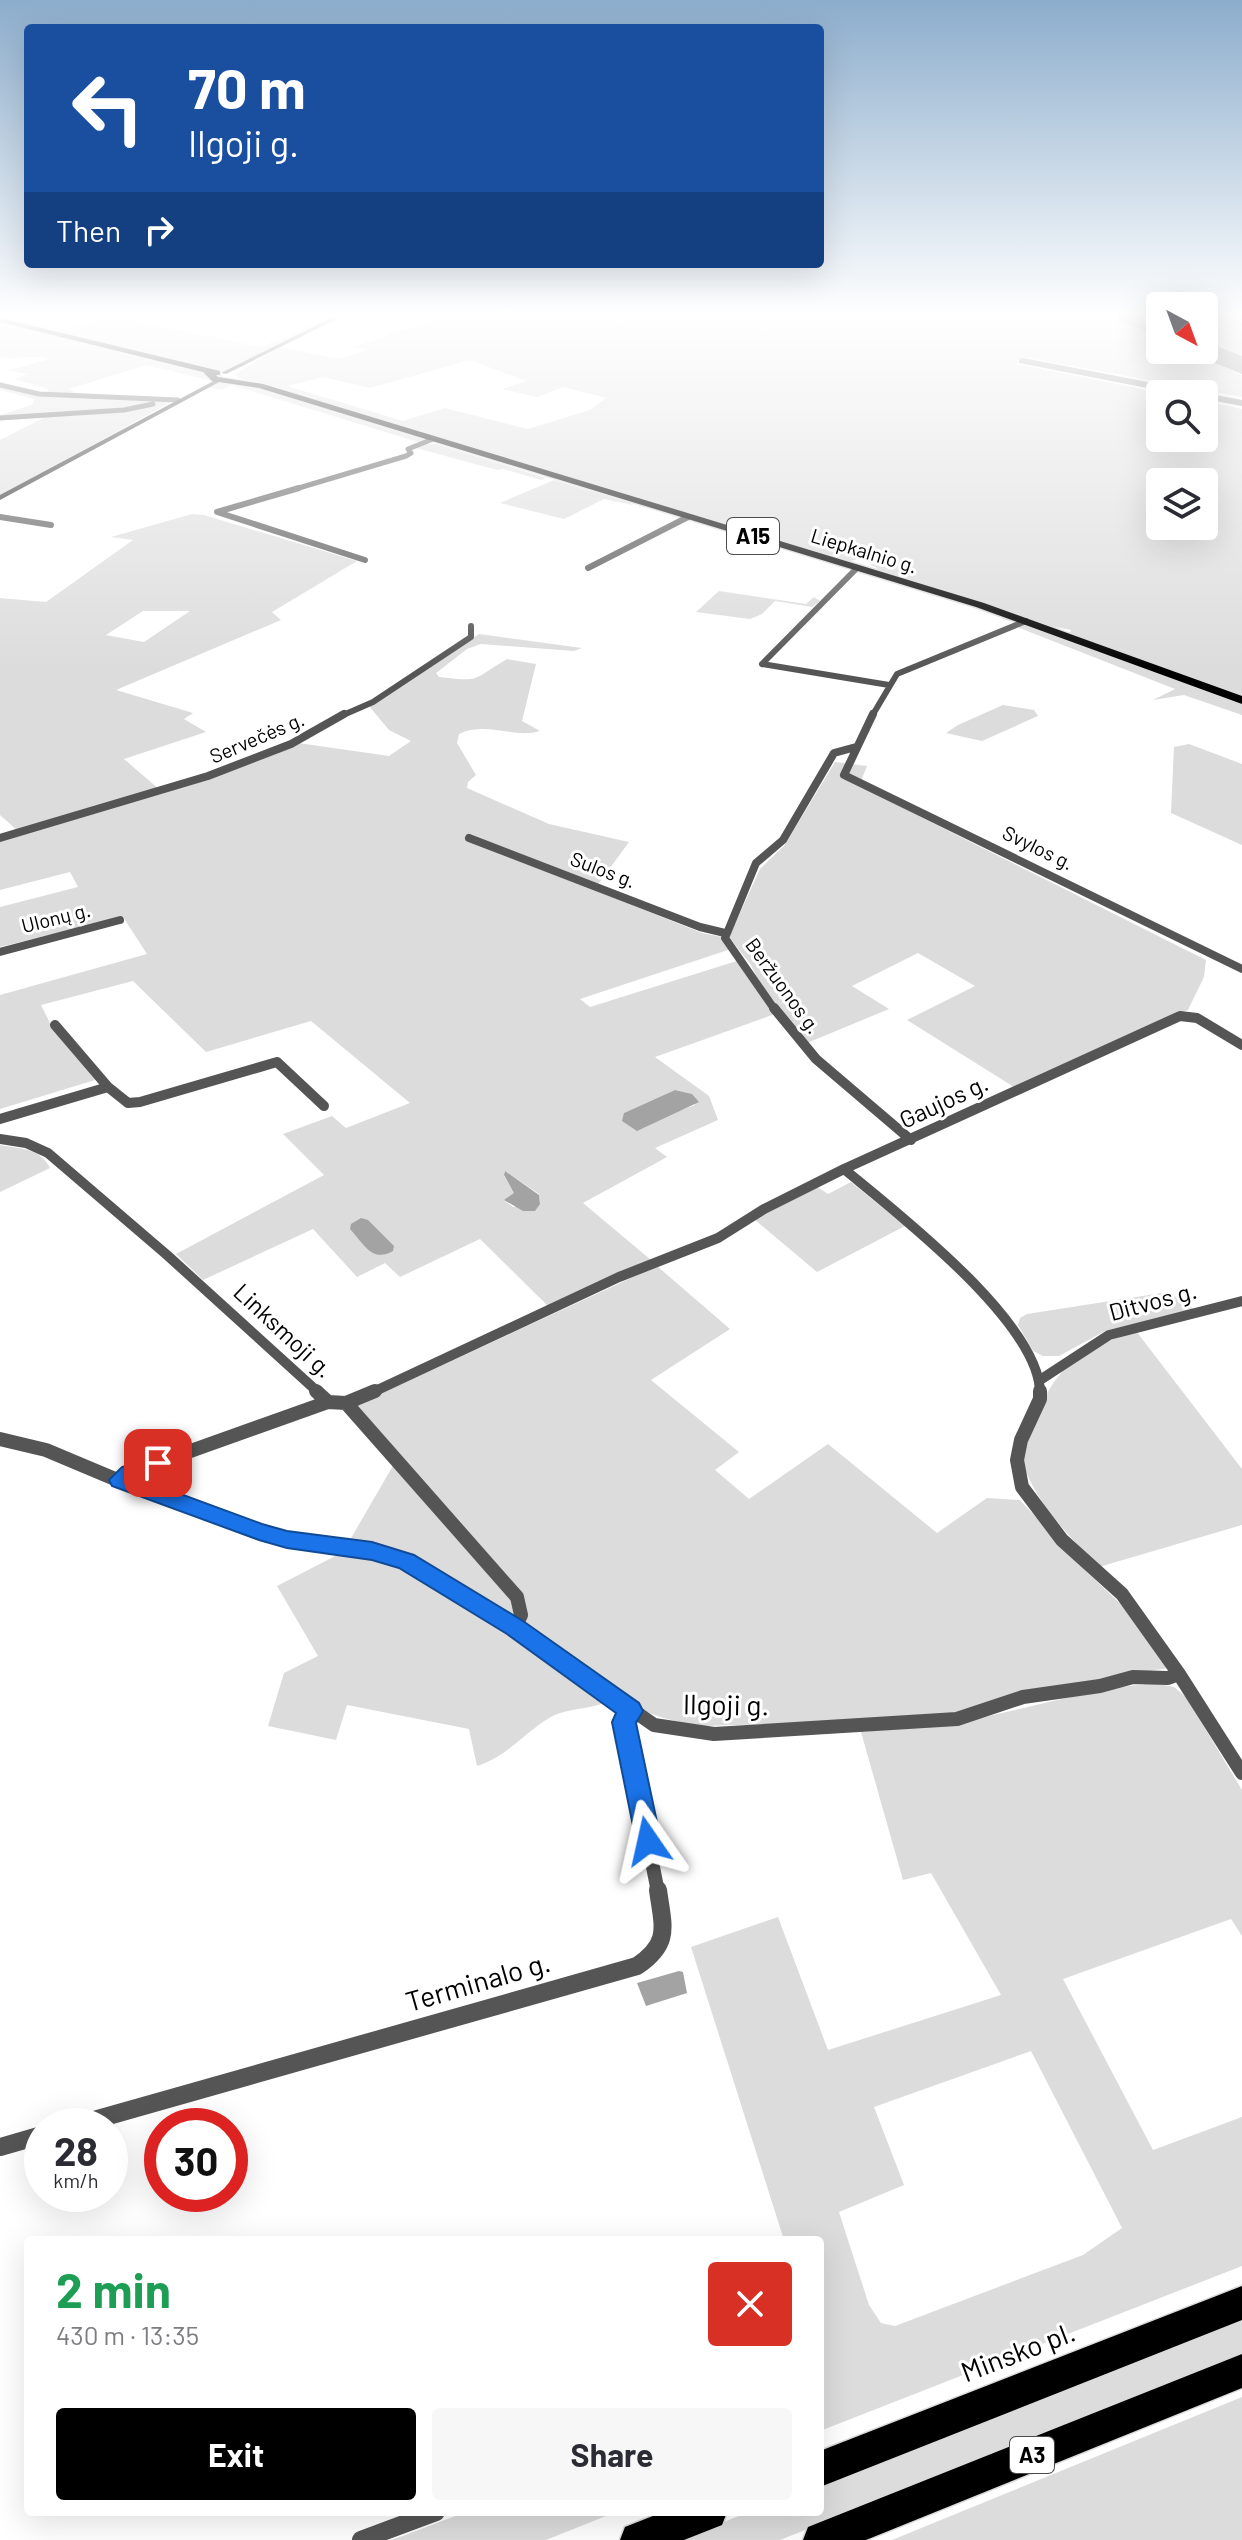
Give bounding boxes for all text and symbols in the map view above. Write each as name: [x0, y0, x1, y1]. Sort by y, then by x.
text: 70 m: [188, 53, 306, 120]
icon: left: [56, 56, 160, 160]
text: Ilgoji g.: [188, 121, 299, 164]
icon: right: [137, 208, 181, 252]
text: Then: [56, 212, 121, 248]
north arrow: [1146, 292, 1218, 364]
map controls: [1146, 292, 1218, 540]
button: search: [1146, 380, 1218, 452]
button: layers: [1146, 468, 1218, 540]
road number: A15: [727, 518, 779, 554]
street label: Liepkalnio g.: [808, 523, 920, 578]
street label: Servečės g.: [206, 706, 308, 768]
street label: Svylos g.: [999, 820, 1078, 875]
street label: Sulos g.: [567, 846, 639, 892]
street label: Ulonų g.: [19, 897, 93, 937]
street label: Beržuonos g.: [741, 933, 827, 1038]
street label: Gaujos g.: [894, 1068, 992, 1134]
street label: Ditvos g.: [1106, 1275, 1200, 1326]
street label: Linksmoji g.: [228, 1277, 340, 1383]
pin: [124, 1429, 192, 1497]
icon: arrive: [136, 1441, 180, 1485]
street label: Ilgoji g.: [683, 1686, 769, 1722]
position arrow: [606, 1799, 690, 1883]
street label: Terminalo g.: [401, 1944, 554, 2018]
speed limit sign: 30: [144, 2108, 248, 2212]
text: 28: [54, 2126, 98, 2174]
text: km/h: [53, 2168, 99, 2192]
text: 2 min: [56, 2260, 171, 2318]
button: close: [708, 2262, 792, 2346]
street label: Minsko pl.: [956, 2314, 1080, 2388]
text: 430 m · 13:35: [56, 2319, 199, 2350]
button: Exit: [56, 2408, 416, 2500]
button: Share: [432, 2408, 792, 2500]
road number: A3: [1010, 2437, 1054, 2473]

